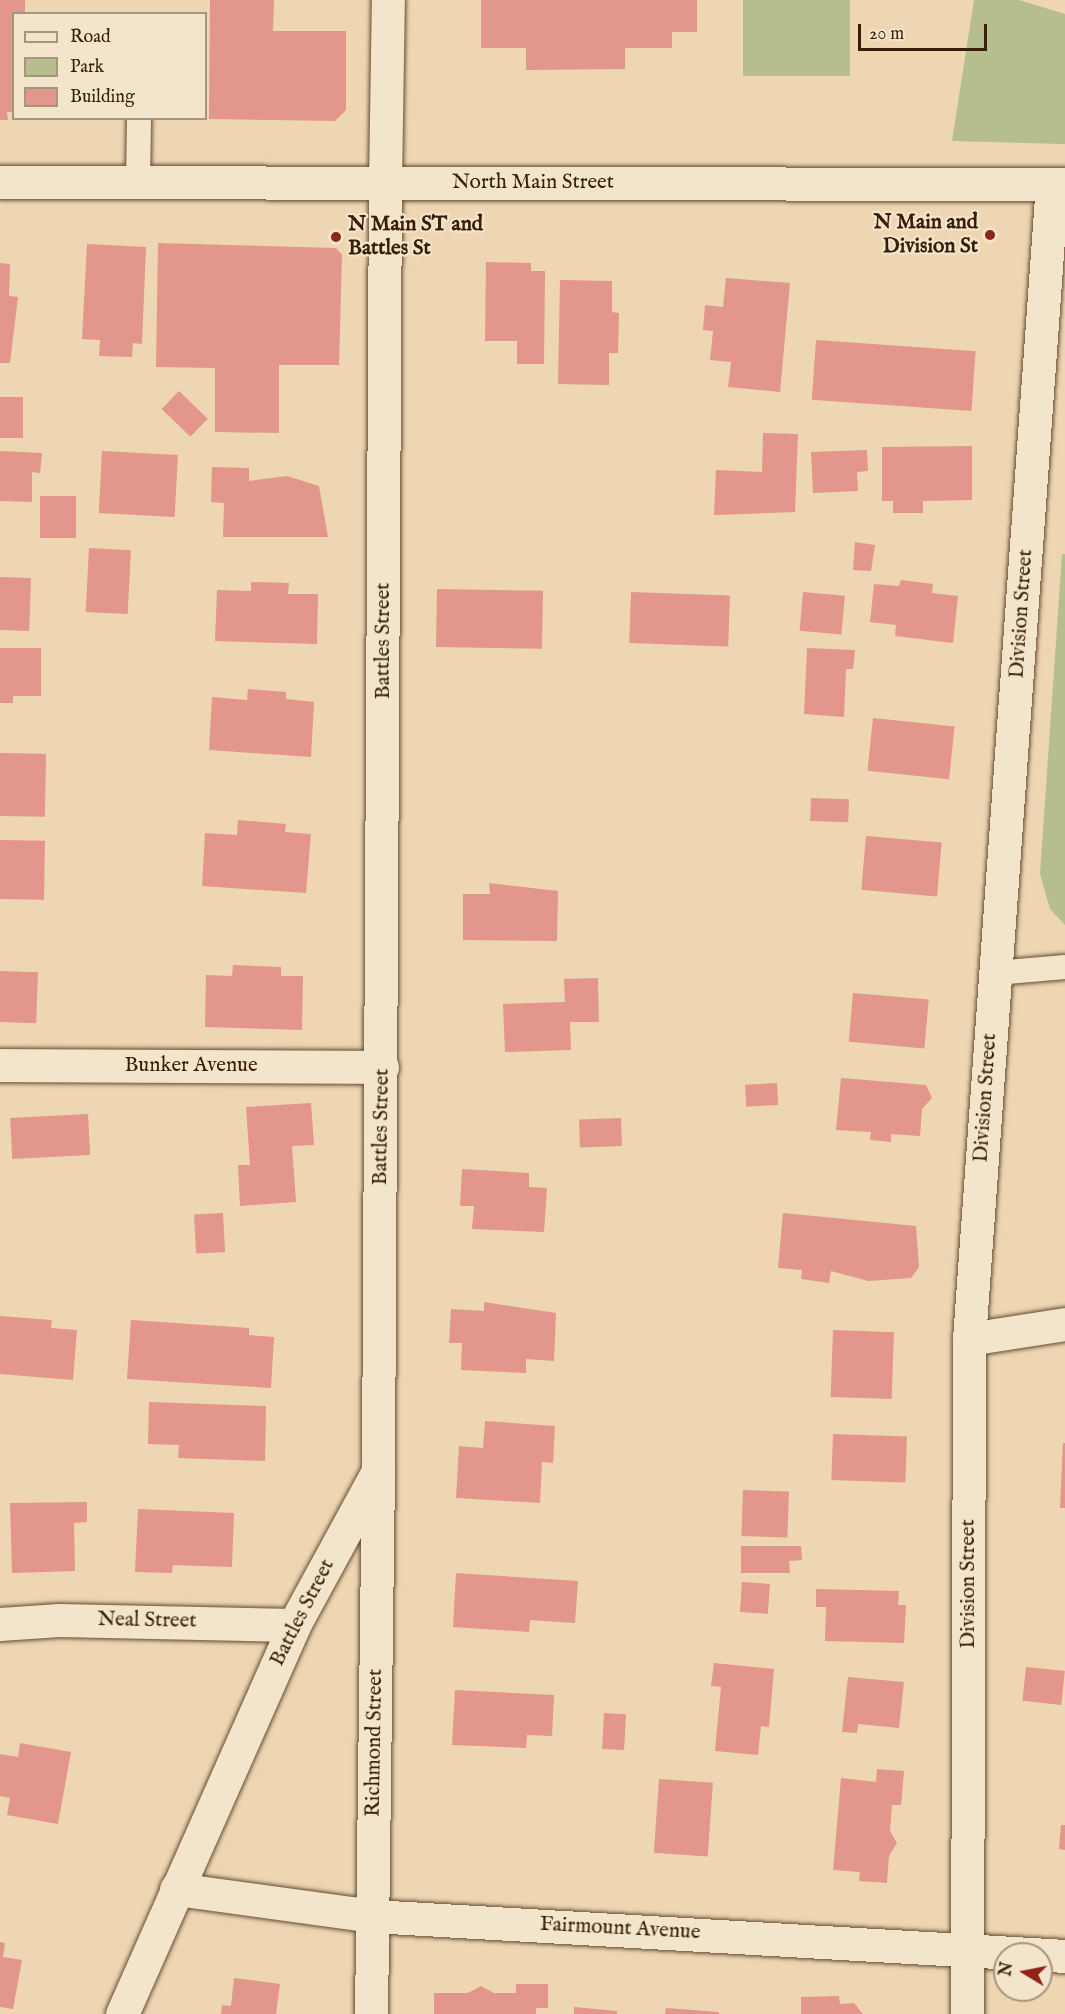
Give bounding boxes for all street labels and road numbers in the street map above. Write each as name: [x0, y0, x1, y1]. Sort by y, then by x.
street label: North Main Street: [452, 170, 614, 196]
street label: Division Street: [1005, 549, 1039, 679]
street label: Battles Street: [371, 583, 397, 699]
street label: Division Street: [969, 1033, 1003, 1163]
street label: Bunker Avenue: [124, 1053, 258, 1079]
street label: Battles Street: [368, 1068, 396, 1186]
street label: Division Street: [956, 1519, 982, 1649]
street label: Battles Street: [265, 1555, 341, 1671]
street label: Neal Street: [97, 1608, 197, 1634]
street label: Richmond Street: [361, 1669, 389, 1817]
street label: Fairmount Avenue: [539, 1912, 701, 1946]

